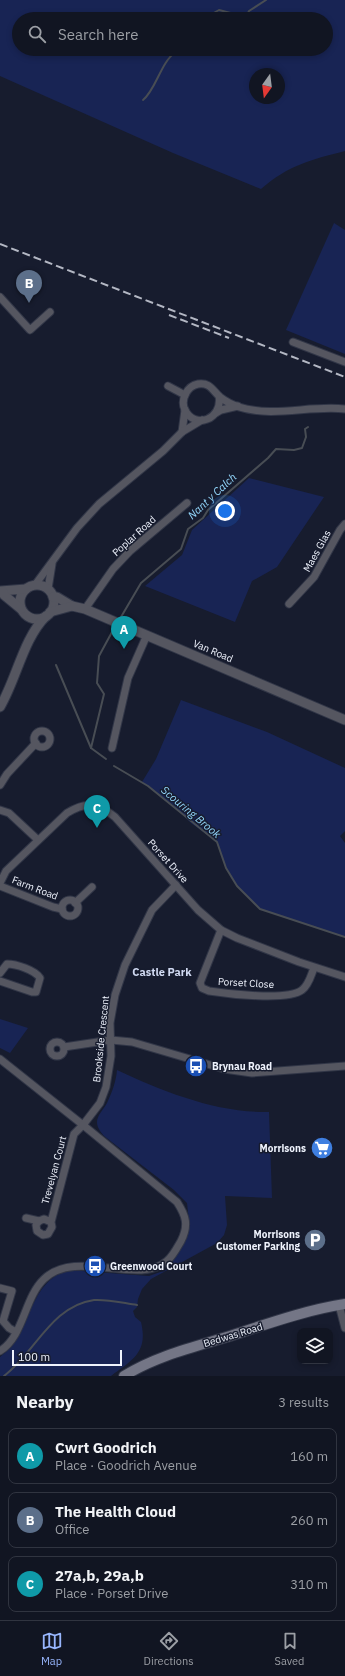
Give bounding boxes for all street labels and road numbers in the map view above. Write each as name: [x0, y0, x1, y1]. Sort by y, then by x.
street label: Poplar Road: [109, 513, 159, 559]
street label: Maes Glas: [300, 528, 334, 574]
street label: Van Road: [191, 637, 235, 665]
street label: Porset Drive: [145, 836, 191, 886]
street label: Farm Road: [10, 873, 60, 903]
street label: Porset Close: [218, 975, 275, 991]
street label: Brookside Crescent: [90, 994, 112, 1083]
street label: Trevelyan Court: [39, 1134, 69, 1206]
street label: Bedwas Road: [202, 1320, 264, 1350]

